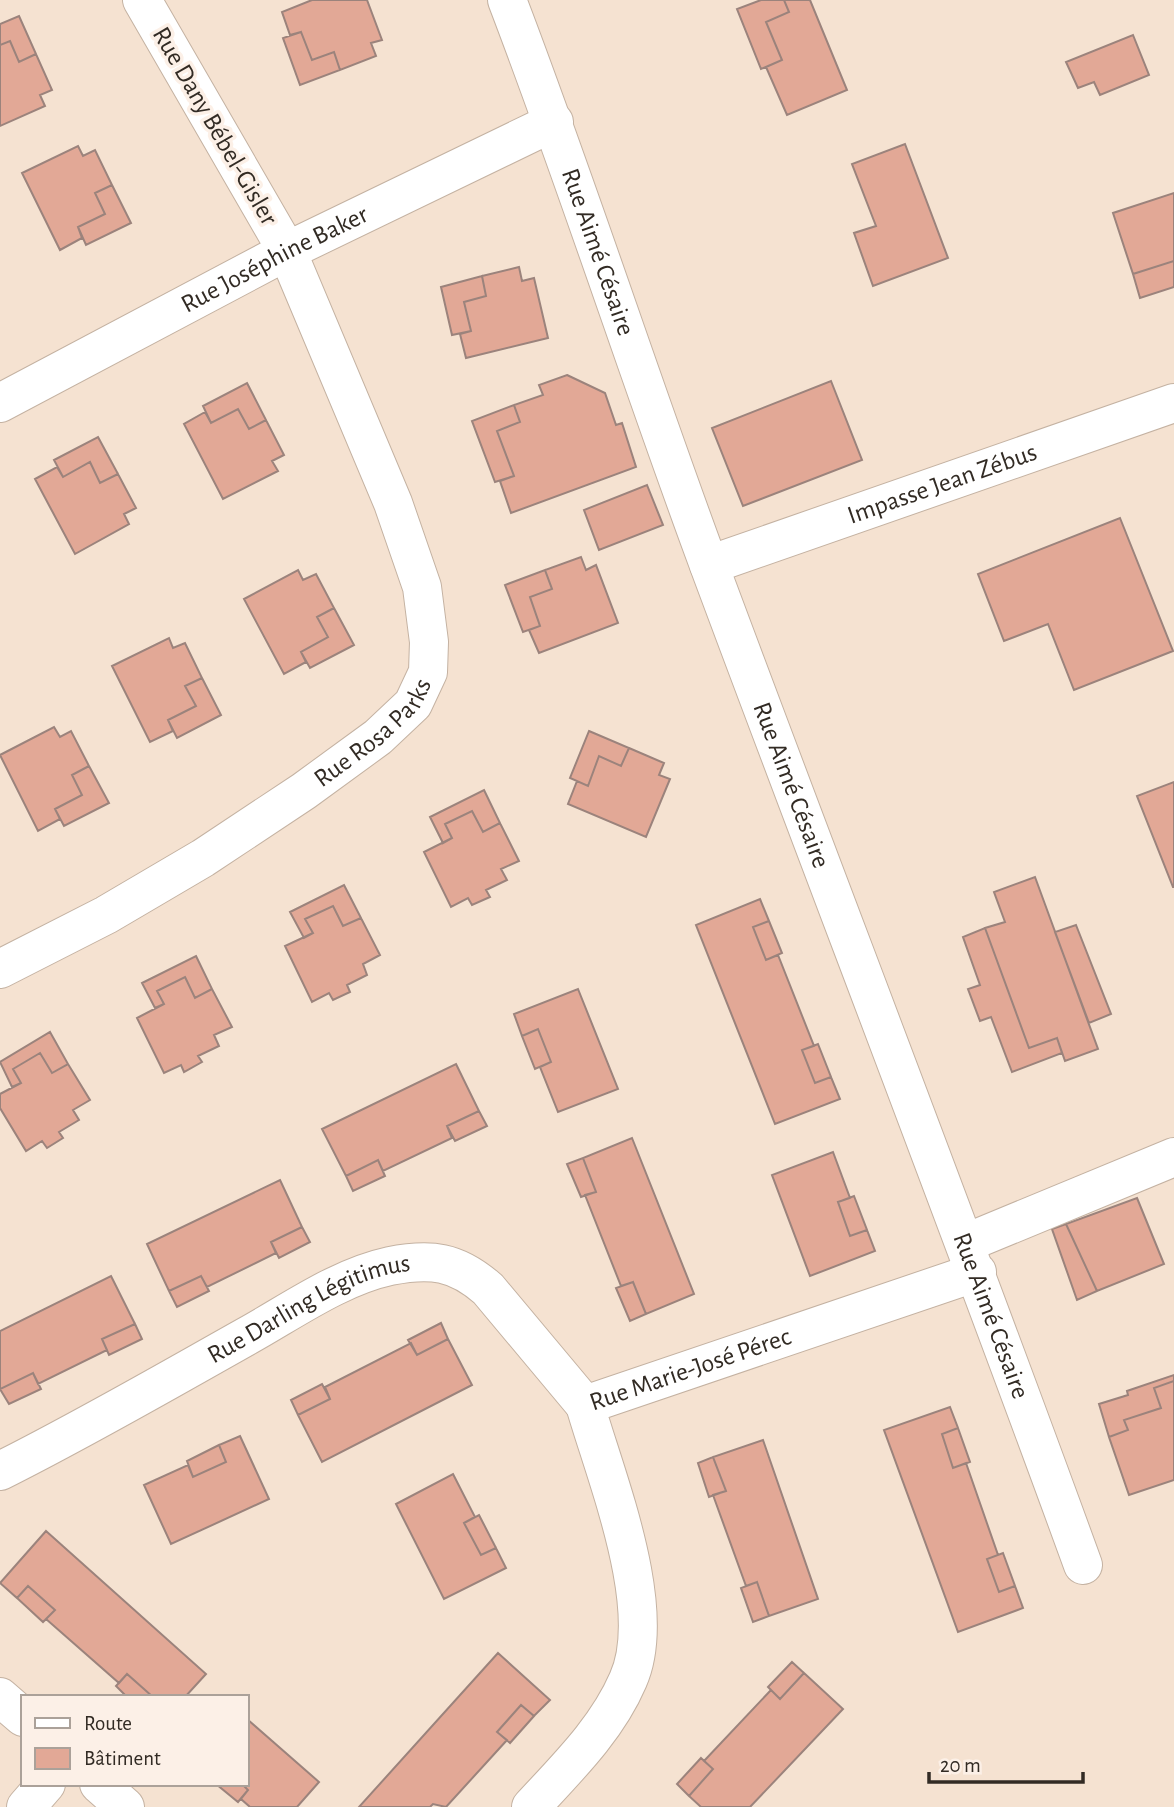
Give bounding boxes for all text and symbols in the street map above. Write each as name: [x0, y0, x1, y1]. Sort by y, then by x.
street label: Rue Dany Bébel-Gisler: [148, 22, 283, 230]
street label: Rue Aimé Césaire: [557, 165, 639, 339]
street label: Rue Joséphine Baker: [177, 201, 373, 318]
street label: Impasse Jean Zébus: [844, 439, 1040, 529]
street label: Rue Rosa Parks: [309, 674, 436, 792]
street label: Rue Aimé Césaire: [748, 698, 834, 872]
street label: Rue Aimé Césaire: [948, 1229, 1034, 1402]
street label: Rue Darling Légitimus: [203, 1250, 412, 1368]
street label: Rue Marie-José Pérec: [586, 1323, 794, 1415]
legend: [21, 1695, 248, 1786]
text: Route: [84, 1713, 132, 1734]
scale bar: [929, 1741, 1083, 1785]
text: Bâtiment: [84, 1748, 161, 1769]
text: 20 m: [940, 1755, 981, 1776]

